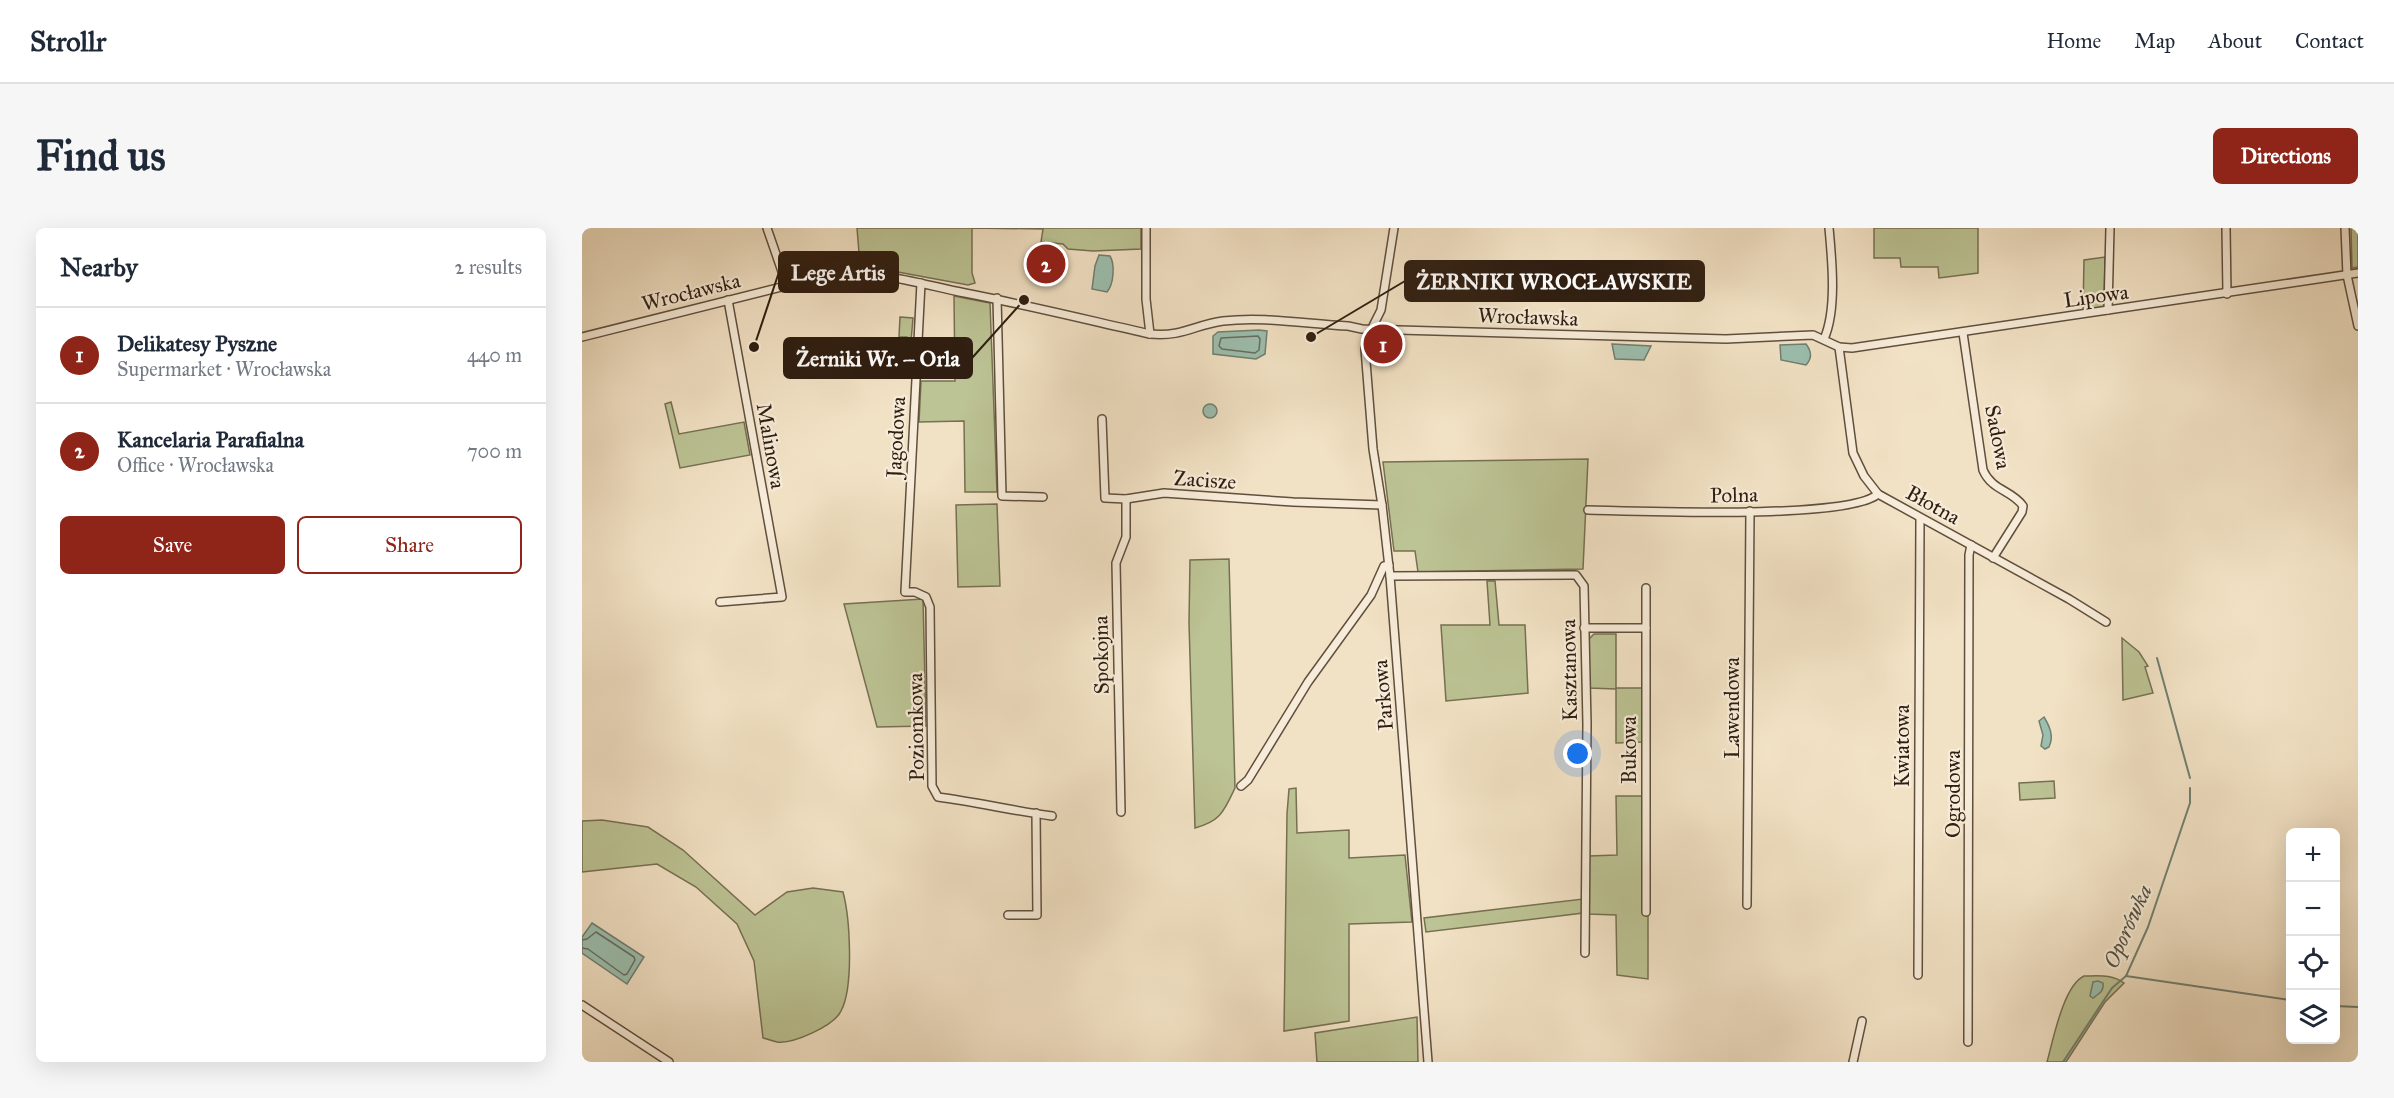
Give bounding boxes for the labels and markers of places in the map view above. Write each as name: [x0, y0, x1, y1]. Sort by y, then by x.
pin: 2: [1026, 242, 1066, 286]
callout: Lege Artis: [779, 252, 898, 292]
callout: ŻERNIKI WROCŁAWSKIE: [1405, 261, 1704, 301]
pin: 1: [1364, 322, 1402, 366]
callout: Żerniki Wr. – Orla: [784, 338, 972, 378]

